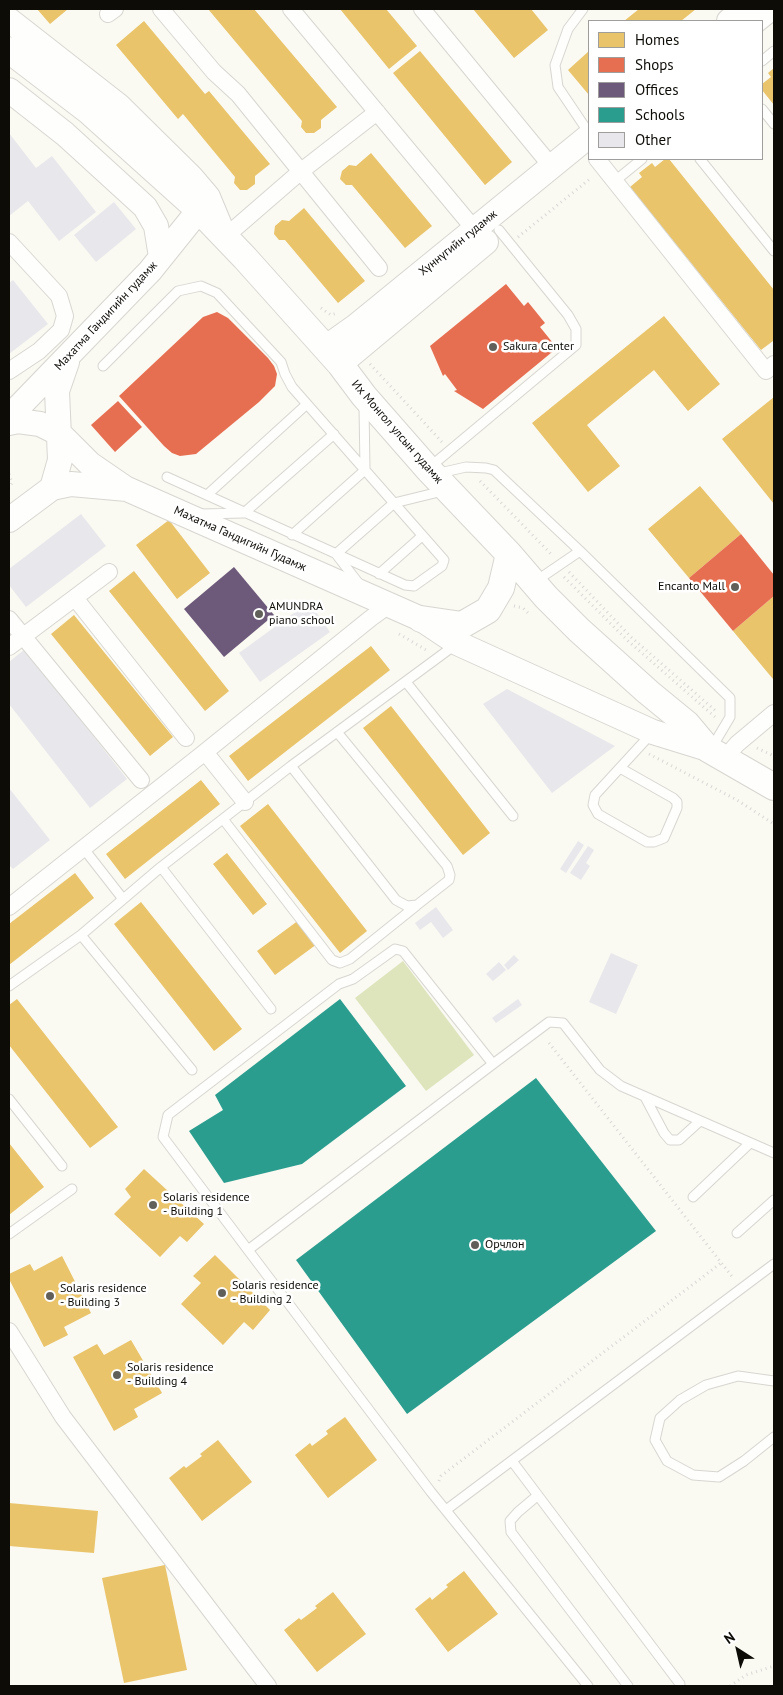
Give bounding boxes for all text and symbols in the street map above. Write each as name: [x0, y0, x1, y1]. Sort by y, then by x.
legend: [588, 20, 763, 160]
text: Homes: [635, 30, 679, 49]
text: Shops: [635, 55, 674, 74]
text: Offices: [635, 80, 679, 99]
text: Schools: [635, 105, 685, 124]
text: Other: [635, 130, 671, 149]
street label: Хүннүгийн гудамж: [416, 207, 500, 279]
street label: Махатма Гандигийн гудамж: [52, 258, 160, 374]
place label: Sakura Center: [503, 340, 574, 354]
marker: Sakura Center: [487, 341, 499, 353]
street label: Их Монгол улсын гудамж: [348, 377, 446, 487]
street label: Махатма Гандигийн Гудамж: [172, 503, 308, 575]
place label: Encanto Mall: [658, 580, 725, 594]
marker: Encanto Mall: [729, 581, 741, 593]
place label: AMUNDRA piano school: [269, 600, 334, 628]
marker: AMUNDRA piano school: [253, 608, 265, 620]
place label: Solaris residence - Building 1: [163, 1191, 250, 1219]
marker: Solaris residence - Building 1: [147, 1199, 159, 1211]
place label: Орчлон: [485, 1238, 525, 1252]
marker: Орчлон: [469, 1239, 481, 1251]
place label: Solaris residence - Building 2: [232, 1279, 319, 1307]
place label: Solaris residence - Building 3: [60, 1282, 147, 1310]
marker: Solaris residence - Building 2: [216, 1287, 228, 1299]
marker: Solaris residence - Building 3: [44, 1290, 56, 1302]
place label: Solaris residence - Building 4: [127, 1361, 214, 1389]
marker: Solaris residence - Building 4: [111, 1369, 123, 1381]
north arrow: [713, 1625, 763, 1675]
text: N: [720, 1628, 738, 1648]

